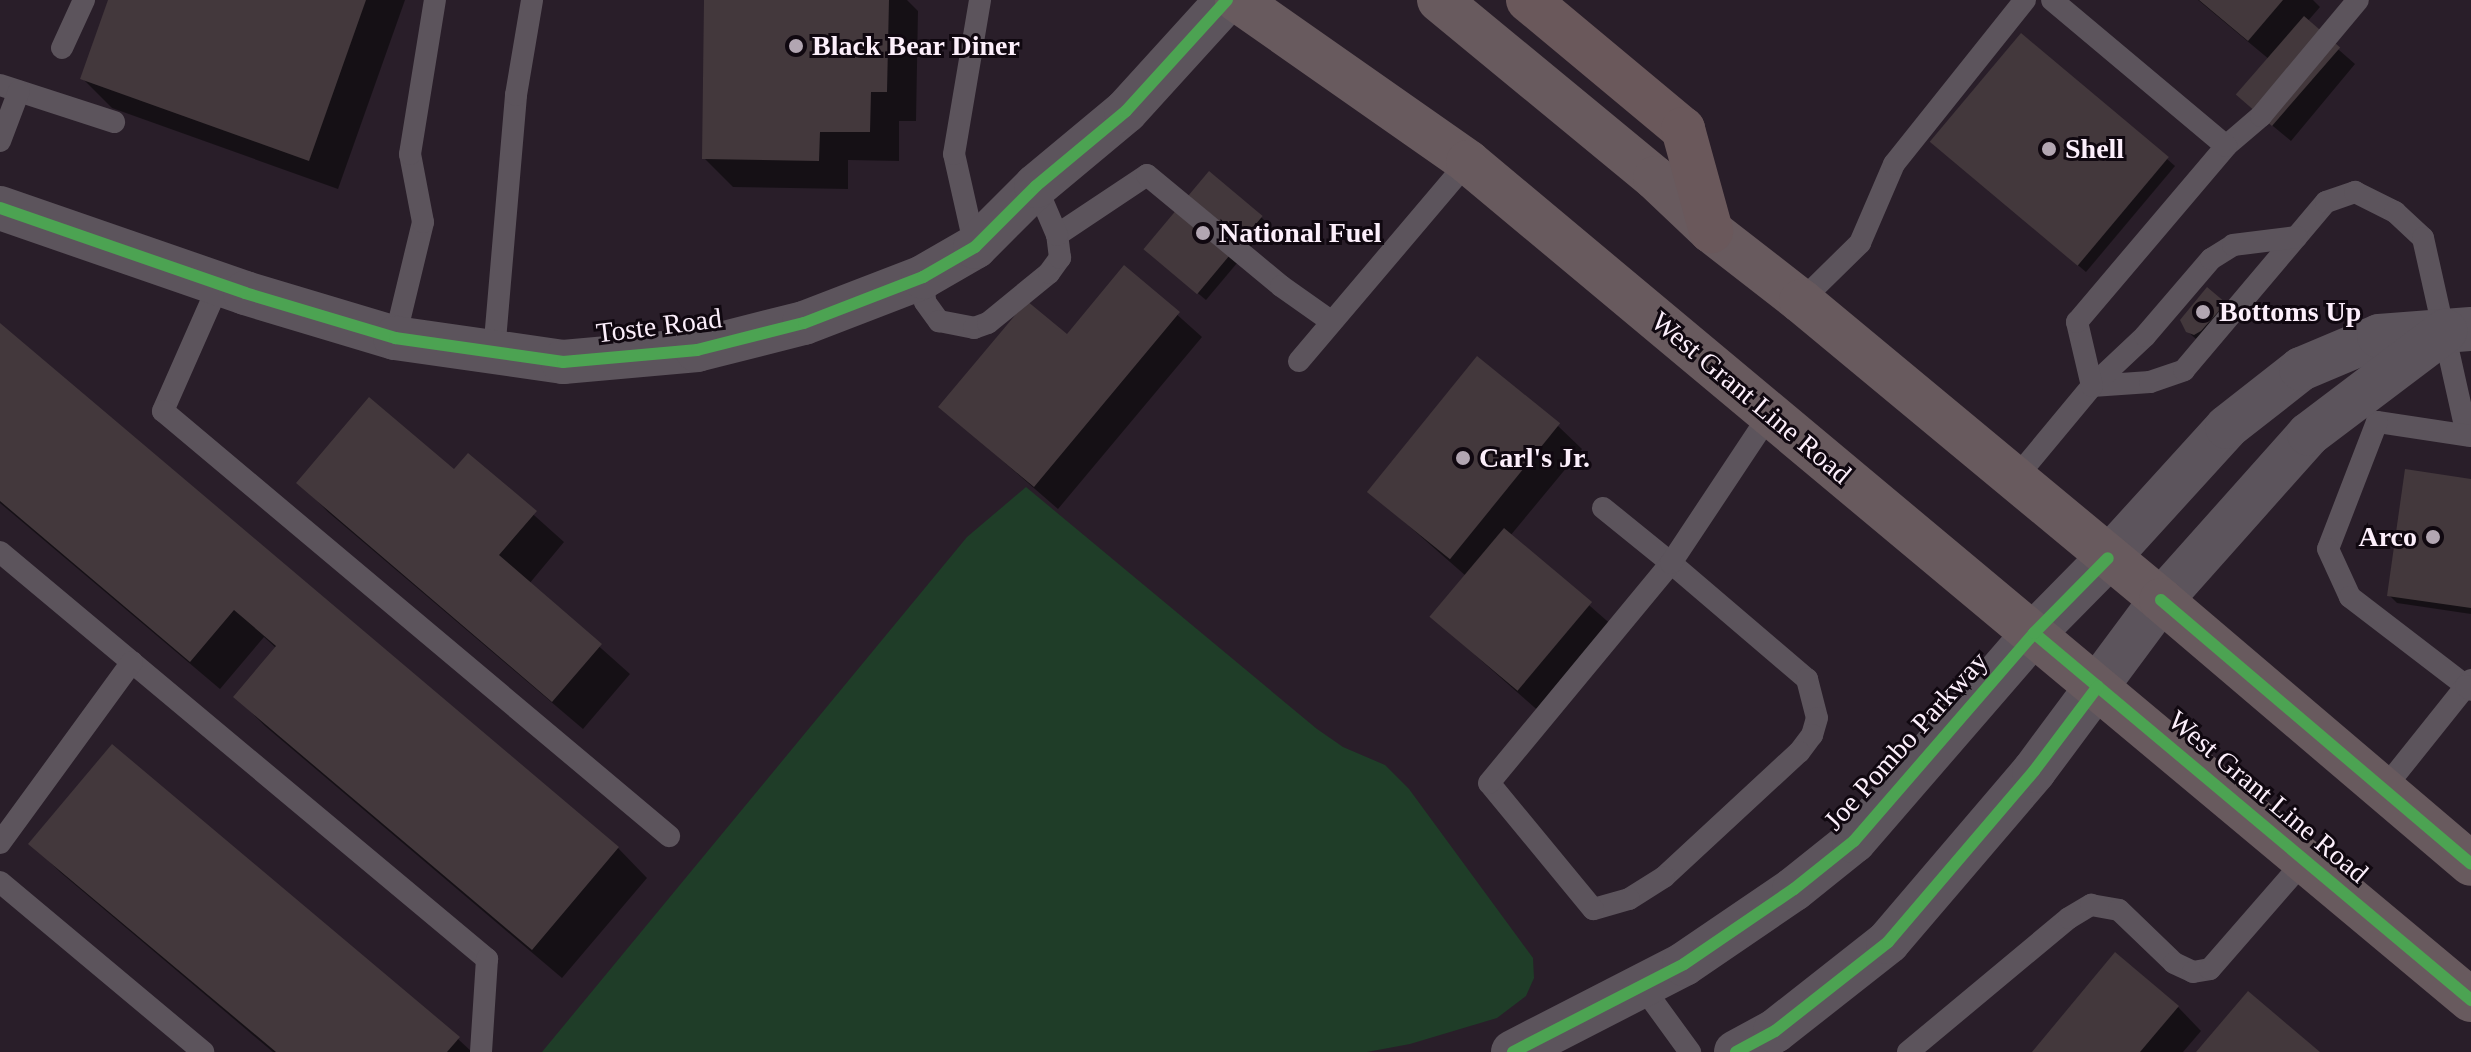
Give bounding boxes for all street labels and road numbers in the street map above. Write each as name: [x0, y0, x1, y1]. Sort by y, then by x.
street label: Toste Road: [594, 302, 724, 350]
street label: West Grant Line Road: [1644, 305, 1858, 491]
street label: Joe Pombo Parkway: [1817, 645, 1995, 837]
street label: West Grant Line Road: [2161, 704, 2375, 890]

